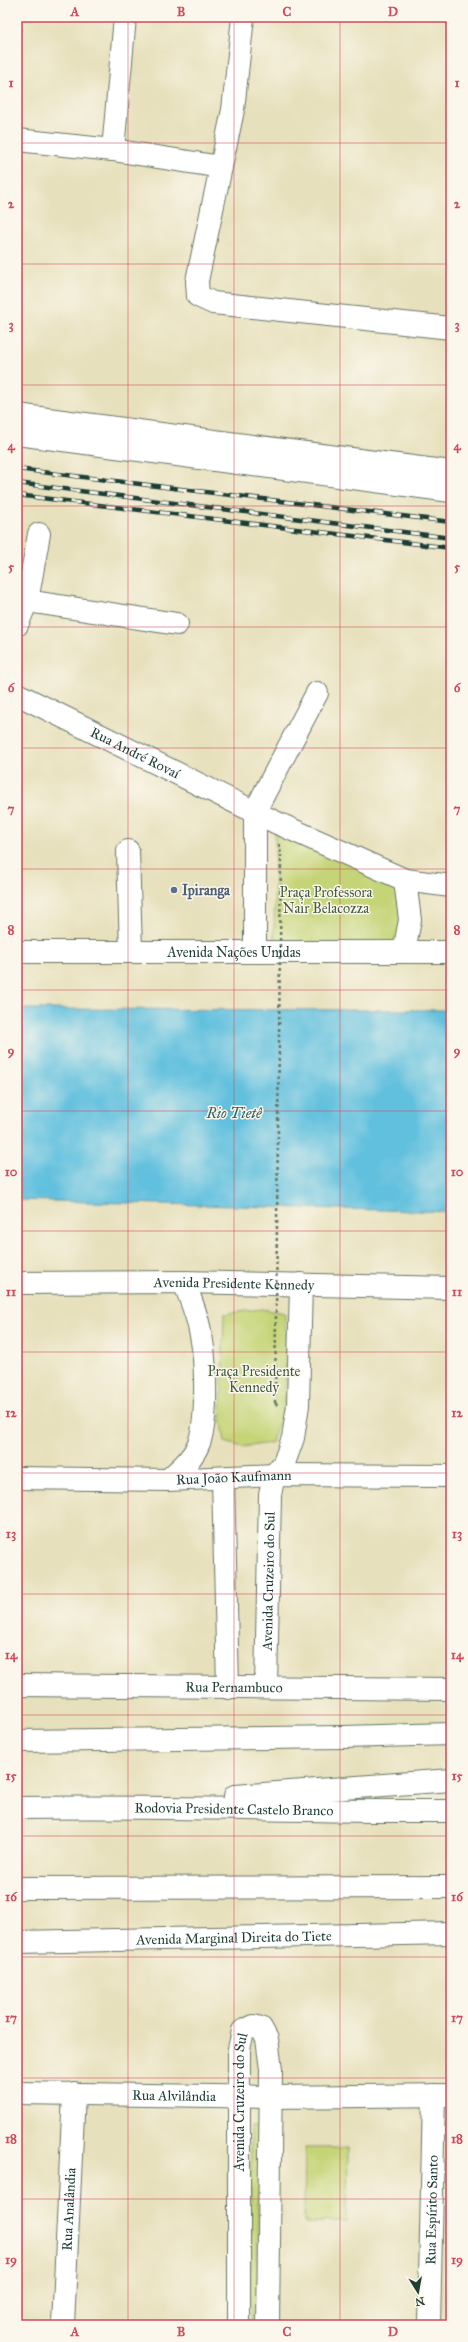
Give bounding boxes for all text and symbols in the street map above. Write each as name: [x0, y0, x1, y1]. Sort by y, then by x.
text: A: [70, 4, 80, 20]
text: B: [177, 4, 186, 20]
text: C: [283, 4, 292, 20]
text: D: [388, 4, 398, 20]
text: 1: [8, 75, 14, 91]
text: 1: [454, 75, 460, 91]
text: 2: [8, 196, 15, 212]
text: 2: [454, 196, 461, 212]
text: 3: [8, 317, 14, 333]
text: 3: [454, 317, 460, 333]
text: 4: [7, 438, 15, 454]
text: 4: [453, 438, 461, 454]
text: 5: [8, 559, 15, 575]
text: 5: [454, 559, 461, 575]
text: 6: [8, 680, 16, 696]
text: 6: [454, 680, 462, 696]
street label: Rua André Rovaí: [88, 723, 184, 782]
text: 7: [8, 801, 15, 817]
text: 7: [454, 801, 461, 817]
place label: Ipiranga: [182, 882, 231, 900]
park label: Praça Professora Nair Belacozza: [279, 884, 373, 917]
marker: Ipiranga: [169, 885, 179, 895]
text: 8: [8, 922, 15, 938]
text: 8: [454, 922, 461, 938]
street label: Avenida Nações Unidas: [166, 944, 301, 961]
text: 9: [8, 1043, 15, 1059]
text: 9: [454, 1043, 461, 1059]
water label: Rio Tietê: [206, 1104, 263, 1122]
text: 10: [5, 1164, 18, 1180]
text: 10: [451, 1164, 464, 1180]
street label: Avenida Presidente Kennedy: [153, 1273, 315, 1293]
text: 11: [6, 1284, 16, 1300]
text: 11: [452, 1284, 462, 1300]
park label: Praça Presidente Kennedy: [208, 1363, 301, 1396]
text: 12: [5, 1405, 17, 1421]
text: 12: [451, 1405, 463, 1421]
street label: Rua João Kaufmann: [176, 1466, 292, 1488]
street label: Avenida Cruzeiro do Sul: [258, 1511, 278, 1652]
text: 13: [6, 1526, 16, 1542]
text: 13: [452, 1526, 462, 1542]
text: 14: [5, 1647, 18, 1663]
text: 14: [451, 1647, 464, 1663]
street label: Rua Pernambuco: [185, 1678, 283, 1696]
text: 15: [5, 1768, 17, 1784]
text: 15: [451, 1768, 463, 1784]
street label: Rodovia Presidente Castelo Branco: [134, 1799, 334, 1819]
text: 16: [5, 1889, 18, 1905]
text: 16: [451, 1889, 464, 1905]
street label: Avenida Marginal Direita do Tiete: [135, 1927, 332, 1948]
text: 17: [5, 2010, 17, 2026]
text: 17: [451, 2010, 463, 2026]
street label: Avenida Cruzeiro do Sul: [230, 2031, 251, 2173]
street label: Rua Alvilândia: [132, 2086, 216, 2105]
text: 18: [5, 2131, 17, 2147]
text: 18: [451, 2131, 463, 2147]
street label: Rua Espírito Santo: [422, 2155, 441, 2265]
street label: Rua Analândia: [58, 2167, 79, 2251]
text: 19: [5, 2252, 17, 2268]
text: 19: [451, 2252, 463, 2268]
north arrow: [398, 2272, 438, 2312]
text: N: [413, 2294, 426, 2309]
text: A: [70, 2324, 80, 2340]
text: B: [177, 2324, 186, 2340]
text: C: [283, 2324, 292, 2340]
text: D: [388, 2324, 398, 2340]

